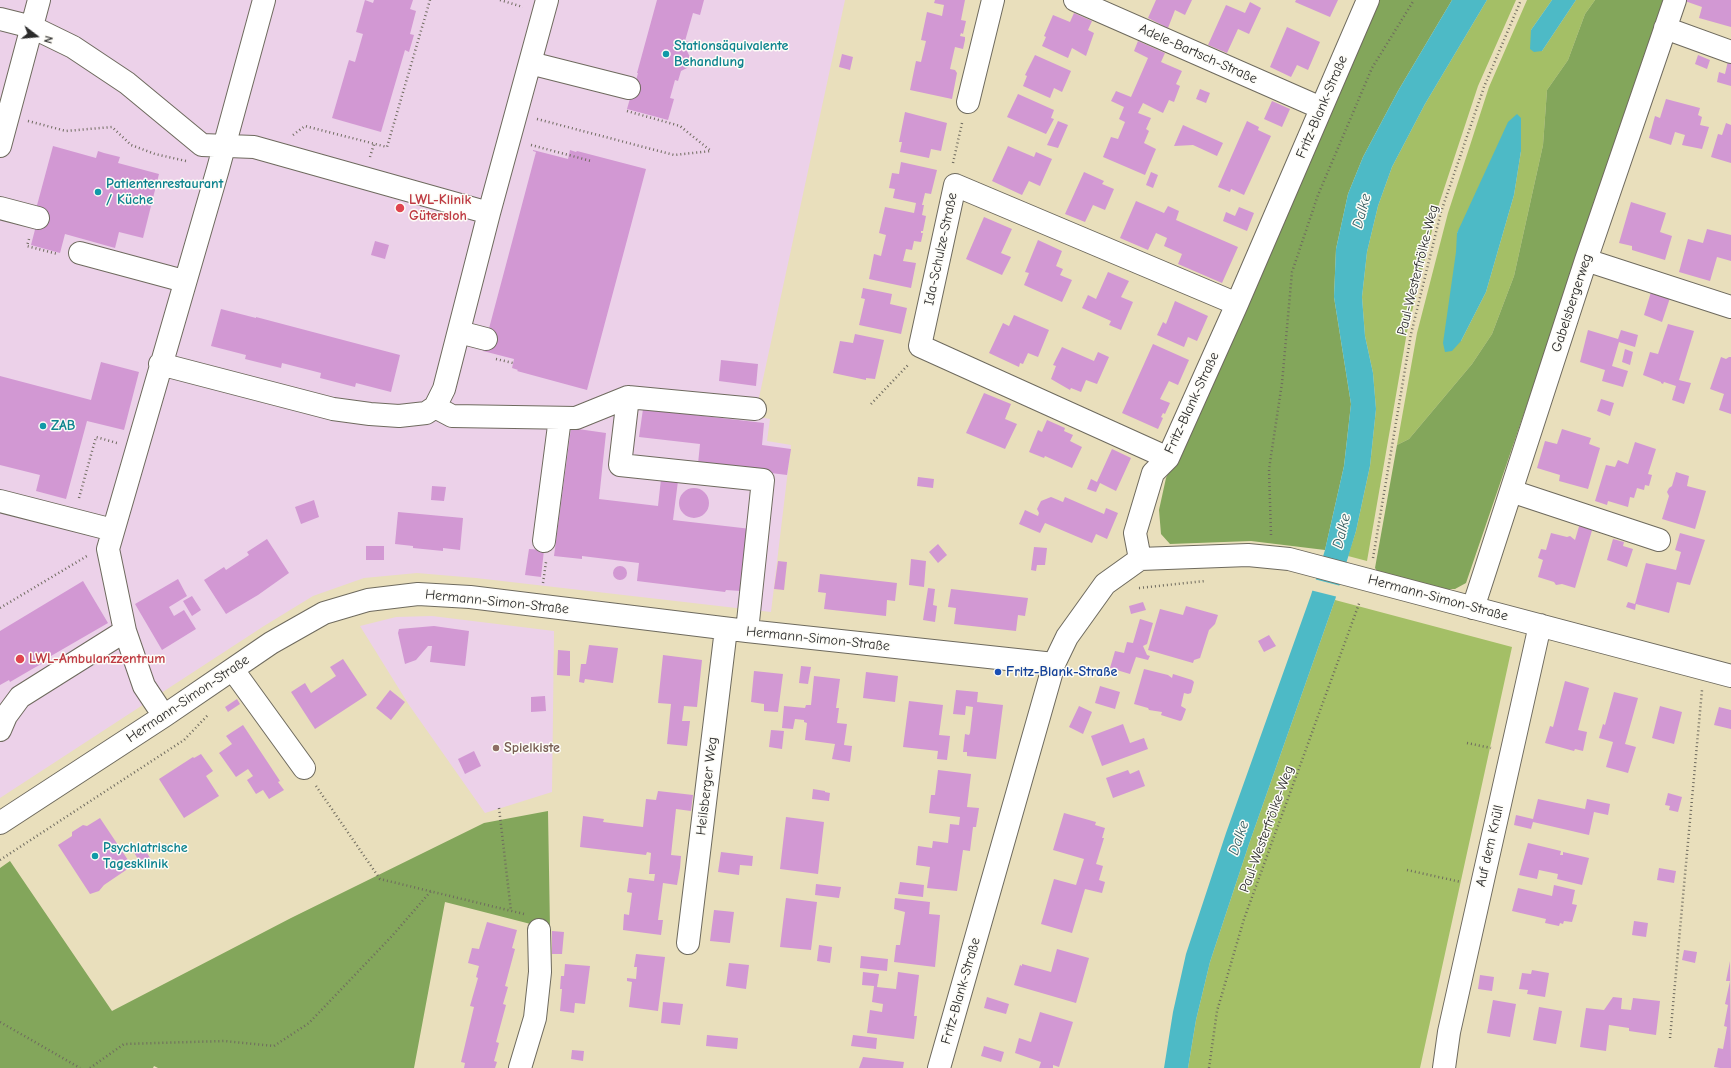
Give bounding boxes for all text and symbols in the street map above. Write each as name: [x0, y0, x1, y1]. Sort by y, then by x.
north arrow: [16, 16, 56, 56]
street label: Adele-Bartsch-Straße: [1136, 20, 1260, 88]
text: N: [41, 34, 55, 45]
place label: Stationsäquivalente Behandlung: [674, 38, 788, 70]
marker: Stationsäquivalente Behandlung: [661, 49, 671, 59]
street label: Fritz-Blank-Straße: [1293, 53, 1351, 161]
place label: Patientenrestaurant / Küche: [106, 176, 223, 208]
marker: Patientenrestaurant / Küche: [93, 187, 103, 197]
street label: Ida-Schulze-Straße: [921, 191, 961, 307]
place label: LWL-Klinik Gütersloh: [409, 192, 471, 224]
water label: Dalke: [1349, 192, 1375, 230]
marker: LWL-Klinik Gütersloh: [394, 202, 406, 214]
street label: Paul-Westerfrölke-Weg: [1394, 203, 1442, 337]
street label: Gabelsbergerweg: [1548, 252, 1596, 354]
street label: Fritz-Blank-Straße: [1161, 349, 1223, 457]
place label: ZAB: [51, 418, 75, 434]
marker: ZAB: [38, 421, 48, 431]
water label: Dalke: [1329, 512, 1355, 550]
street label: Hermann-Simon-Straße: [1366, 571, 1510, 625]
street label: Hermann-Simon-Straße: [424, 586, 570, 618]
street label: Hermann-Simon-Straße: [745, 623, 891, 655]
place label: LWL-Ambulanzzentrum: [29, 651, 165, 667]
street label: Hermann-Simon-Straße: [123, 652, 253, 746]
marker: LWL-Ambulanzzentrum: [14, 653, 26, 665]
place label: Fritz-Blank-Straße: [1006, 664, 1117, 680]
marker: Fritz-Blank-Straße: [993, 667, 1003, 677]
street label: Heilsberger Weg: [693, 736, 721, 836]
place label: Spielkiste: [504, 740, 560, 756]
marker: Spielkiste: [491, 743, 501, 753]
street label: Paul-Westerfrölke-Weg: [1236, 763, 1298, 895]
street label: Auf dem Knüll: [1472, 803, 1508, 889]
water label: Dalke: [1225, 818, 1253, 858]
place label: Psychlatrische Tagesklinik: [103, 840, 188, 872]
marker: Psychlatrische Tagesklinik: [90, 851, 100, 861]
street label: Fritz-Blank-Straße: [938, 936, 984, 1046]

